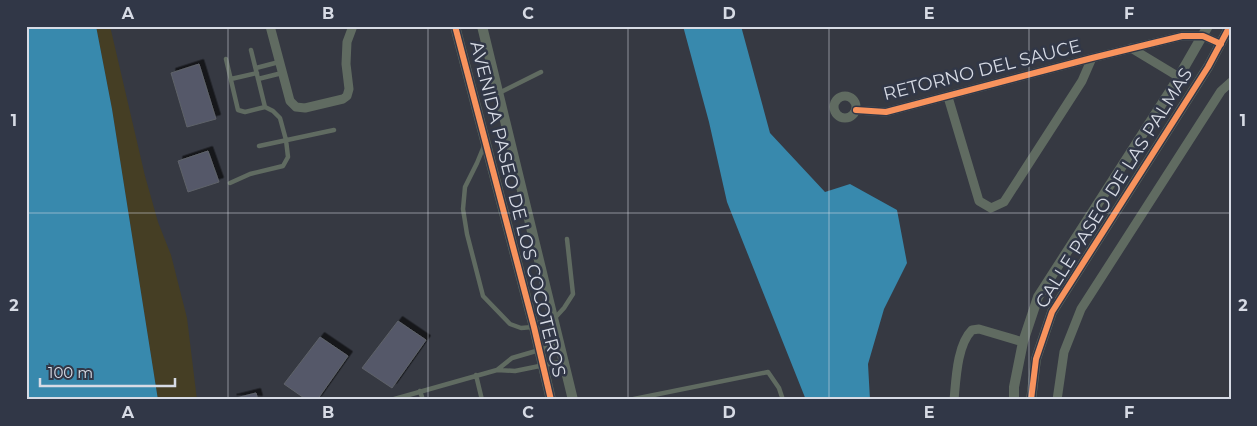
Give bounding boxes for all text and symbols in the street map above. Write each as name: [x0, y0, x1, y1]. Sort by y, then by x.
text: A: [121, 4, 135, 23]
text: B: [322, 4, 334, 23]
text: C: [522, 4, 534, 23]
text: D: [722, 4, 736, 23]
text: E: [924, 4, 934, 23]
text: F: [1124, 4, 1134, 23]
street label: RETORNO DEL SAUCE: [881, 35, 1083, 105]
street label: AVENIDA PASEO DE LOS COCOTEROS: [466, 39, 570, 379]
street label: CALLE PASEO DE LAS PALMAS: [1031, 64, 1197, 312]
text: 1: [11, 111, 17, 130]
text: 1: [1240, 111, 1246, 130]
text: 2: [9, 296, 19, 315]
text: 2: [1238, 296, 1248, 315]
scale bar: [40, 356, 175, 388]
text: 100 m: [48, 363, 93, 382]
text: A: [121, 403, 135, 422]
text: B: [322, 403, 334, 422]
text: C: [522, 403, 534, 422]
text: D: [722, 403, 736, 422]
text: E: [924, 403, 934, 422]
text: F: [1124, 403, 1134, 422]

